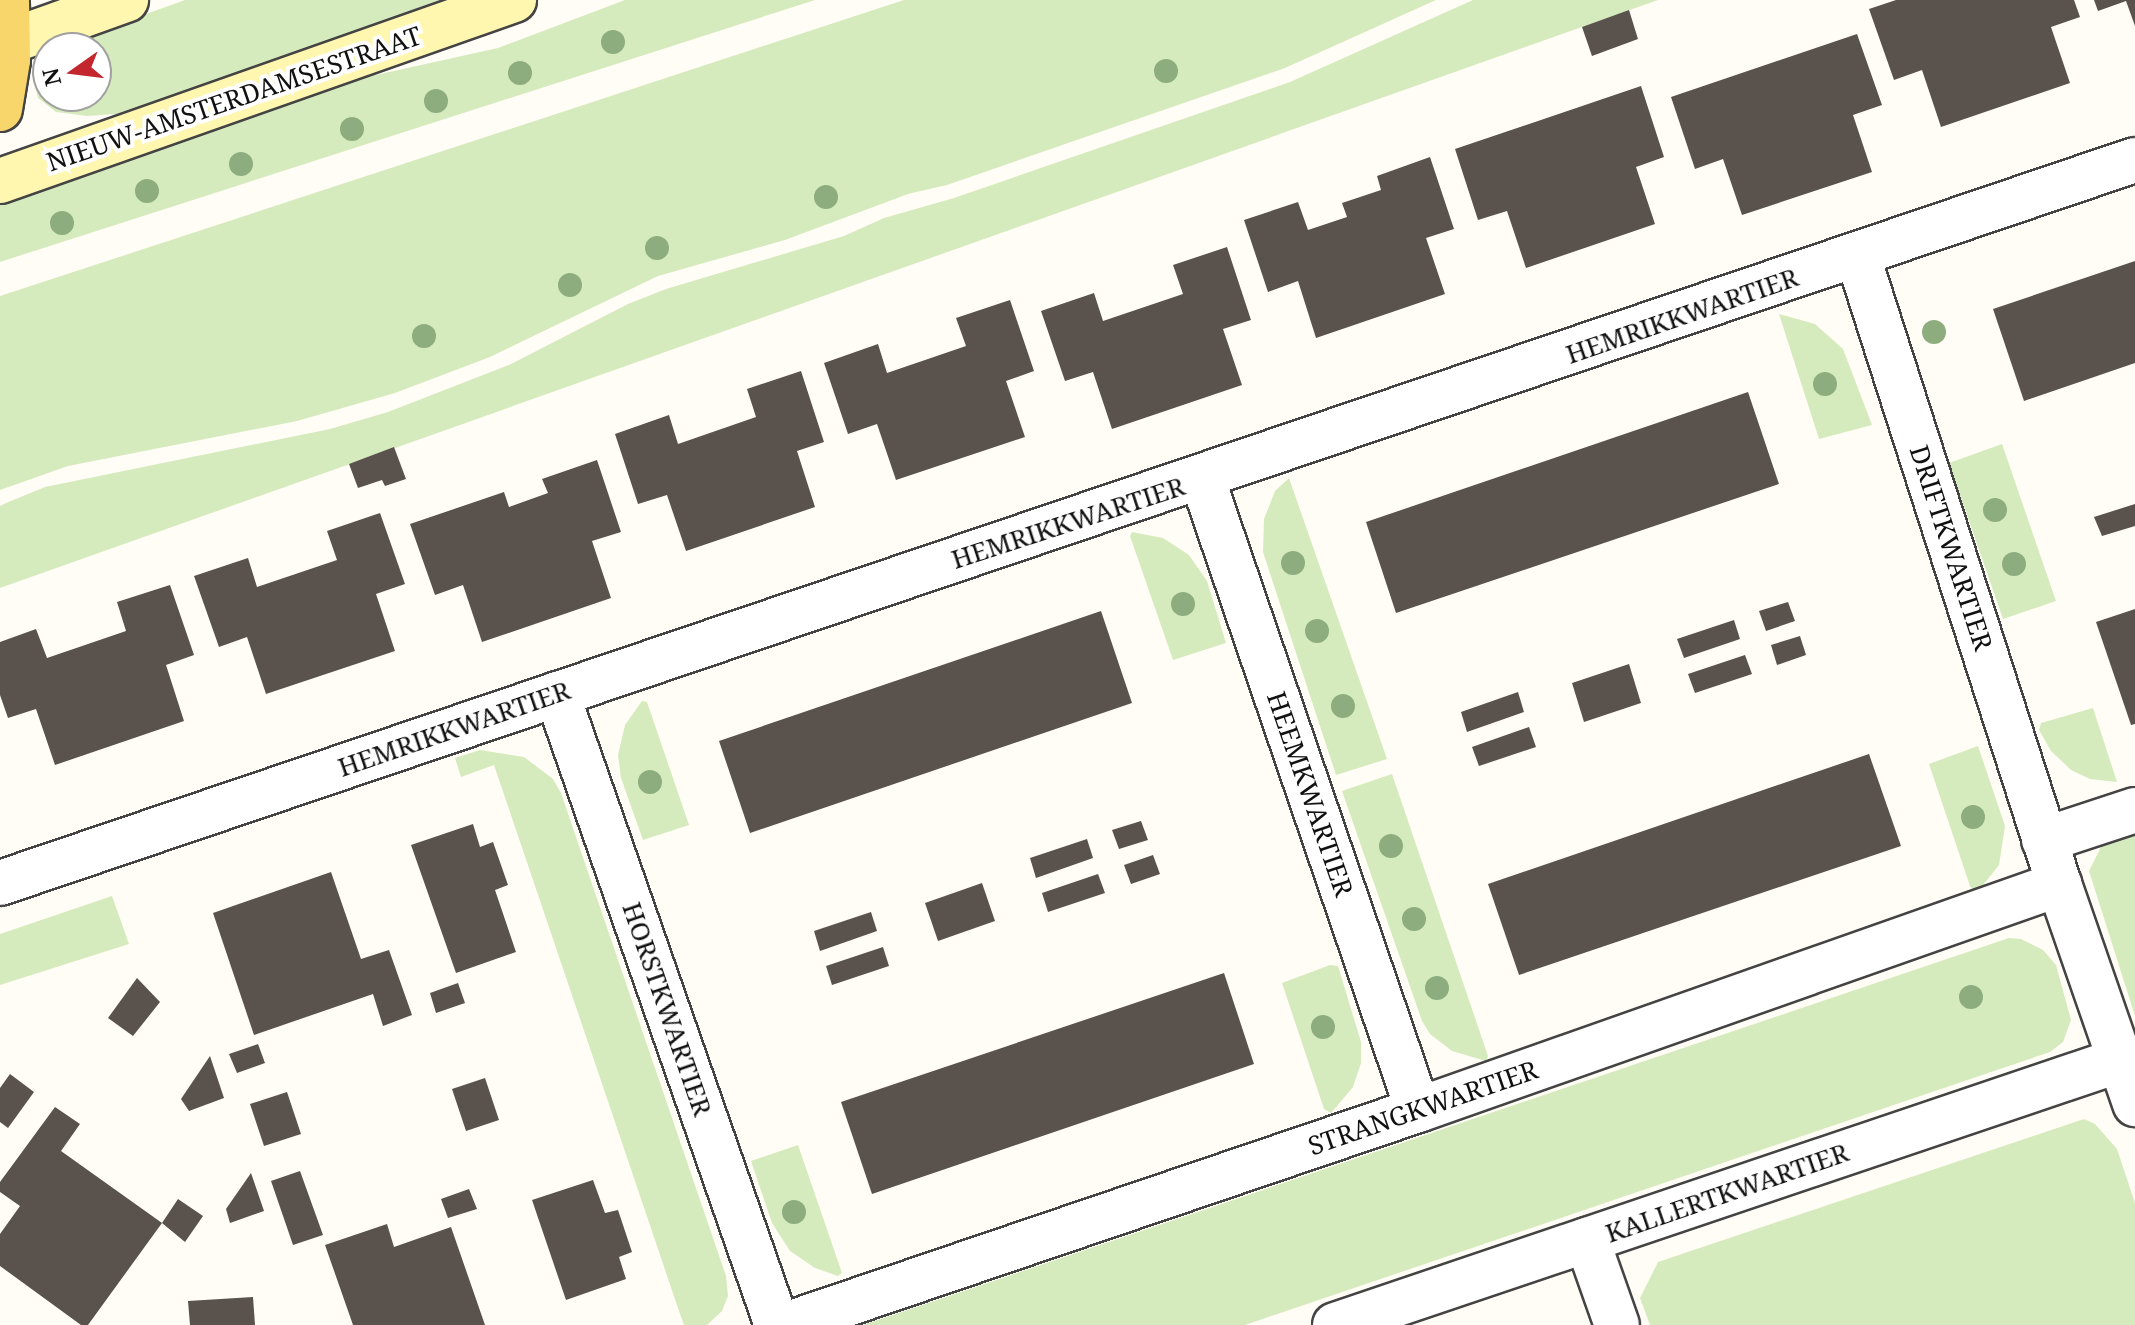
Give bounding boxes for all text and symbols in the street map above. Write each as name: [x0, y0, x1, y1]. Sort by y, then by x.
street label: NIEUW-AMSTERDAMSESTRAAT: [43, 20, 425, 178]
north arrow: [32, 32, 112, 112]
street label: HEMRIKKWARTIER: [1562, 262, 1802, 370]
street label: DRIFTKWARTIER: [1903, 441, 1999, 655]
street label: HEMRIKKWARTIER: [948, 471, 1188, 575]
street label: HEMRIKKWARTIER: [334, 675, 574, 783]
street label: HEEMKWARTIER: [1260, 687, 1360, 901]
street label: HORSTKWARTIER: [616, 898, 718, 1120]
street label: STRANGKWARTIER: [1304, 1054, 1542, 1162]
street label: KALLERTKWARTIER: [1601, 1137, 1853, 1249]

